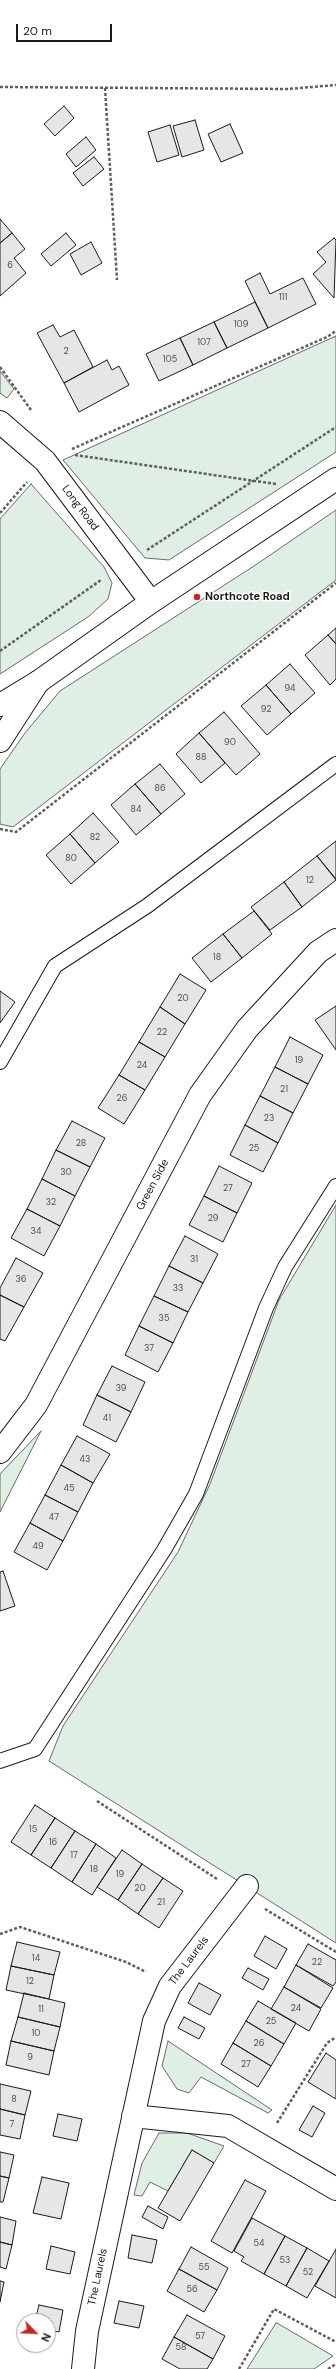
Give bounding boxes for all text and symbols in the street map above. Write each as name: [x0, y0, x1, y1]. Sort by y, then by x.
scale bar: [18, 16, 114, 42]
text: 20 m: [23, 23, 52, 39]
house number: 6: [7, 261, 13, 271]
house number: 111: [279, 293, 287, 303]
house number: 109: [234, 320, 248, 330]
house number: 107: [197, 338, 211, 348]
house number: 2: [63, 347, 69, 357]
house number: 105: [163, 355, 177, 365]
street label: Long Road: [59, 483, 101, 533]
place label: Northcote Road: [205, 590, 290, 604]
marker: Northcote Road: [192, 592, 202, 602]
house number: 94: [284, 684, 296, 694]
house number: 92: [261, 705, 271, 715]
house number: 90: [224, 738, 236, 748]
house number: 88: [196, 753, 206, 763]
house number: 86: [154, 784, 166, 794]
house number: 84: [131, 805, 141, 815]
house number: 82: [90, 833, 100, 843]
house number: 80: [65, 854, 77, 864]
house number: 12: [306, 876, 314, 886]
house number: 18: [213, 953, 221, 963]
house number: 20: [177, 994, 189, 1004]
house number: 22: [157, 1028, 167, 1038]
house number: 19: [295, 1056, 303, 1066]
house number: 24: [137, 1061, 147, 1071]
house number: 21: [280, 1085, 288, 1095]
house number: 26: [117, 1094, 127, 1104]
house number: 23: [264, 1114, 274, 1124]
house number: 28: [76, 1139, 86, 1149]
house number: 25: [249, 1144, 259, 1154]
street label: Green Side: [134, 1157, 172, 1213]
house number: 30: [60, 1168, 72, 1178]
house number: 27: [223, 1184, 233, 1194]
house number: 32: [46, 1198, 56, 1208]
house number: 29: [208, 1214, 218, 1224]
house number: 34: [31, 1227, 41, 1237]
house number: 31: [190, 1255, 198, 1265]
house number: 36: [16, 1275, 26, 1285]
house number: 33: [173, 1284, 183, 1294]
house number: 35: [159, 1314, 169, 1324]
house number: 37: [144, 1344, 154, 1354]
house number: 39: [116, 1384, 126, 1394]
house number: 41: [103, 1414, 111, 1424]
house number: 43: [80, 1455, 90, 1465]
house number: 45: [64, 1484, 74, 1494]
house number: 47: [49, 1513, 59, 1523]
house number: 49: [32, 1542, 44, 1552]
house number: 15: [29, 1825, 37, 1835]
house number: 16: [49, 1838, 57, 1848]
house number: 17: [70, 1851, 78, 1861]
house number: 18: [90, 1865, 98, 1875]
house number: 19: [116, 1870, 124, 1880]
house number: 20: [134, 1884, 146, 1894]
house number: 21: [157, 1898, 165, 1908]
street label: The Laurels: [166, 1934, 212, 1988]
house number: 14: [32, 1954, 40, 1964]
house number: 22: [312, 1958, 322, 1968]
house number: 12: [26, 1977, 34, 1987]
house number: 24: [291, 2004, 301, 2014]
house number: 11: [38, 2005, 44, 2015]
house number: 25: [266, 2017, 276, 2027]
house number: 10: [32, 2029, 40, 2039]
house number: 26: [254, 2039, 264, 2049]
house number: 9: [27, 2053, 33, 2063]
house number: 27: [241, 2060, 251, 2070]
house number: 8: [11, 2095, 17, 2105]
house number: 7: [10, 2120, 14, 2130]
house number: 54: [254, 2239, 264, 2249]
street label: The Laurels: [86, 2247, 110, 2307]
house number: 53: [280, 2256, 290, 2266]
house number: 55: [199, 2263, 209, 2273]
house number: 52: [303, 2268, 313, 2278]
house number: 56: [186, 2285, 198, 2295]
north arrow: [16, 2313, 56, 2353]
text: N: [38, 2331, 54, 2344]
house number: 57: [195, 2332, 205, 2342]
house number: 58: [176, 2343, 186, 2353]

